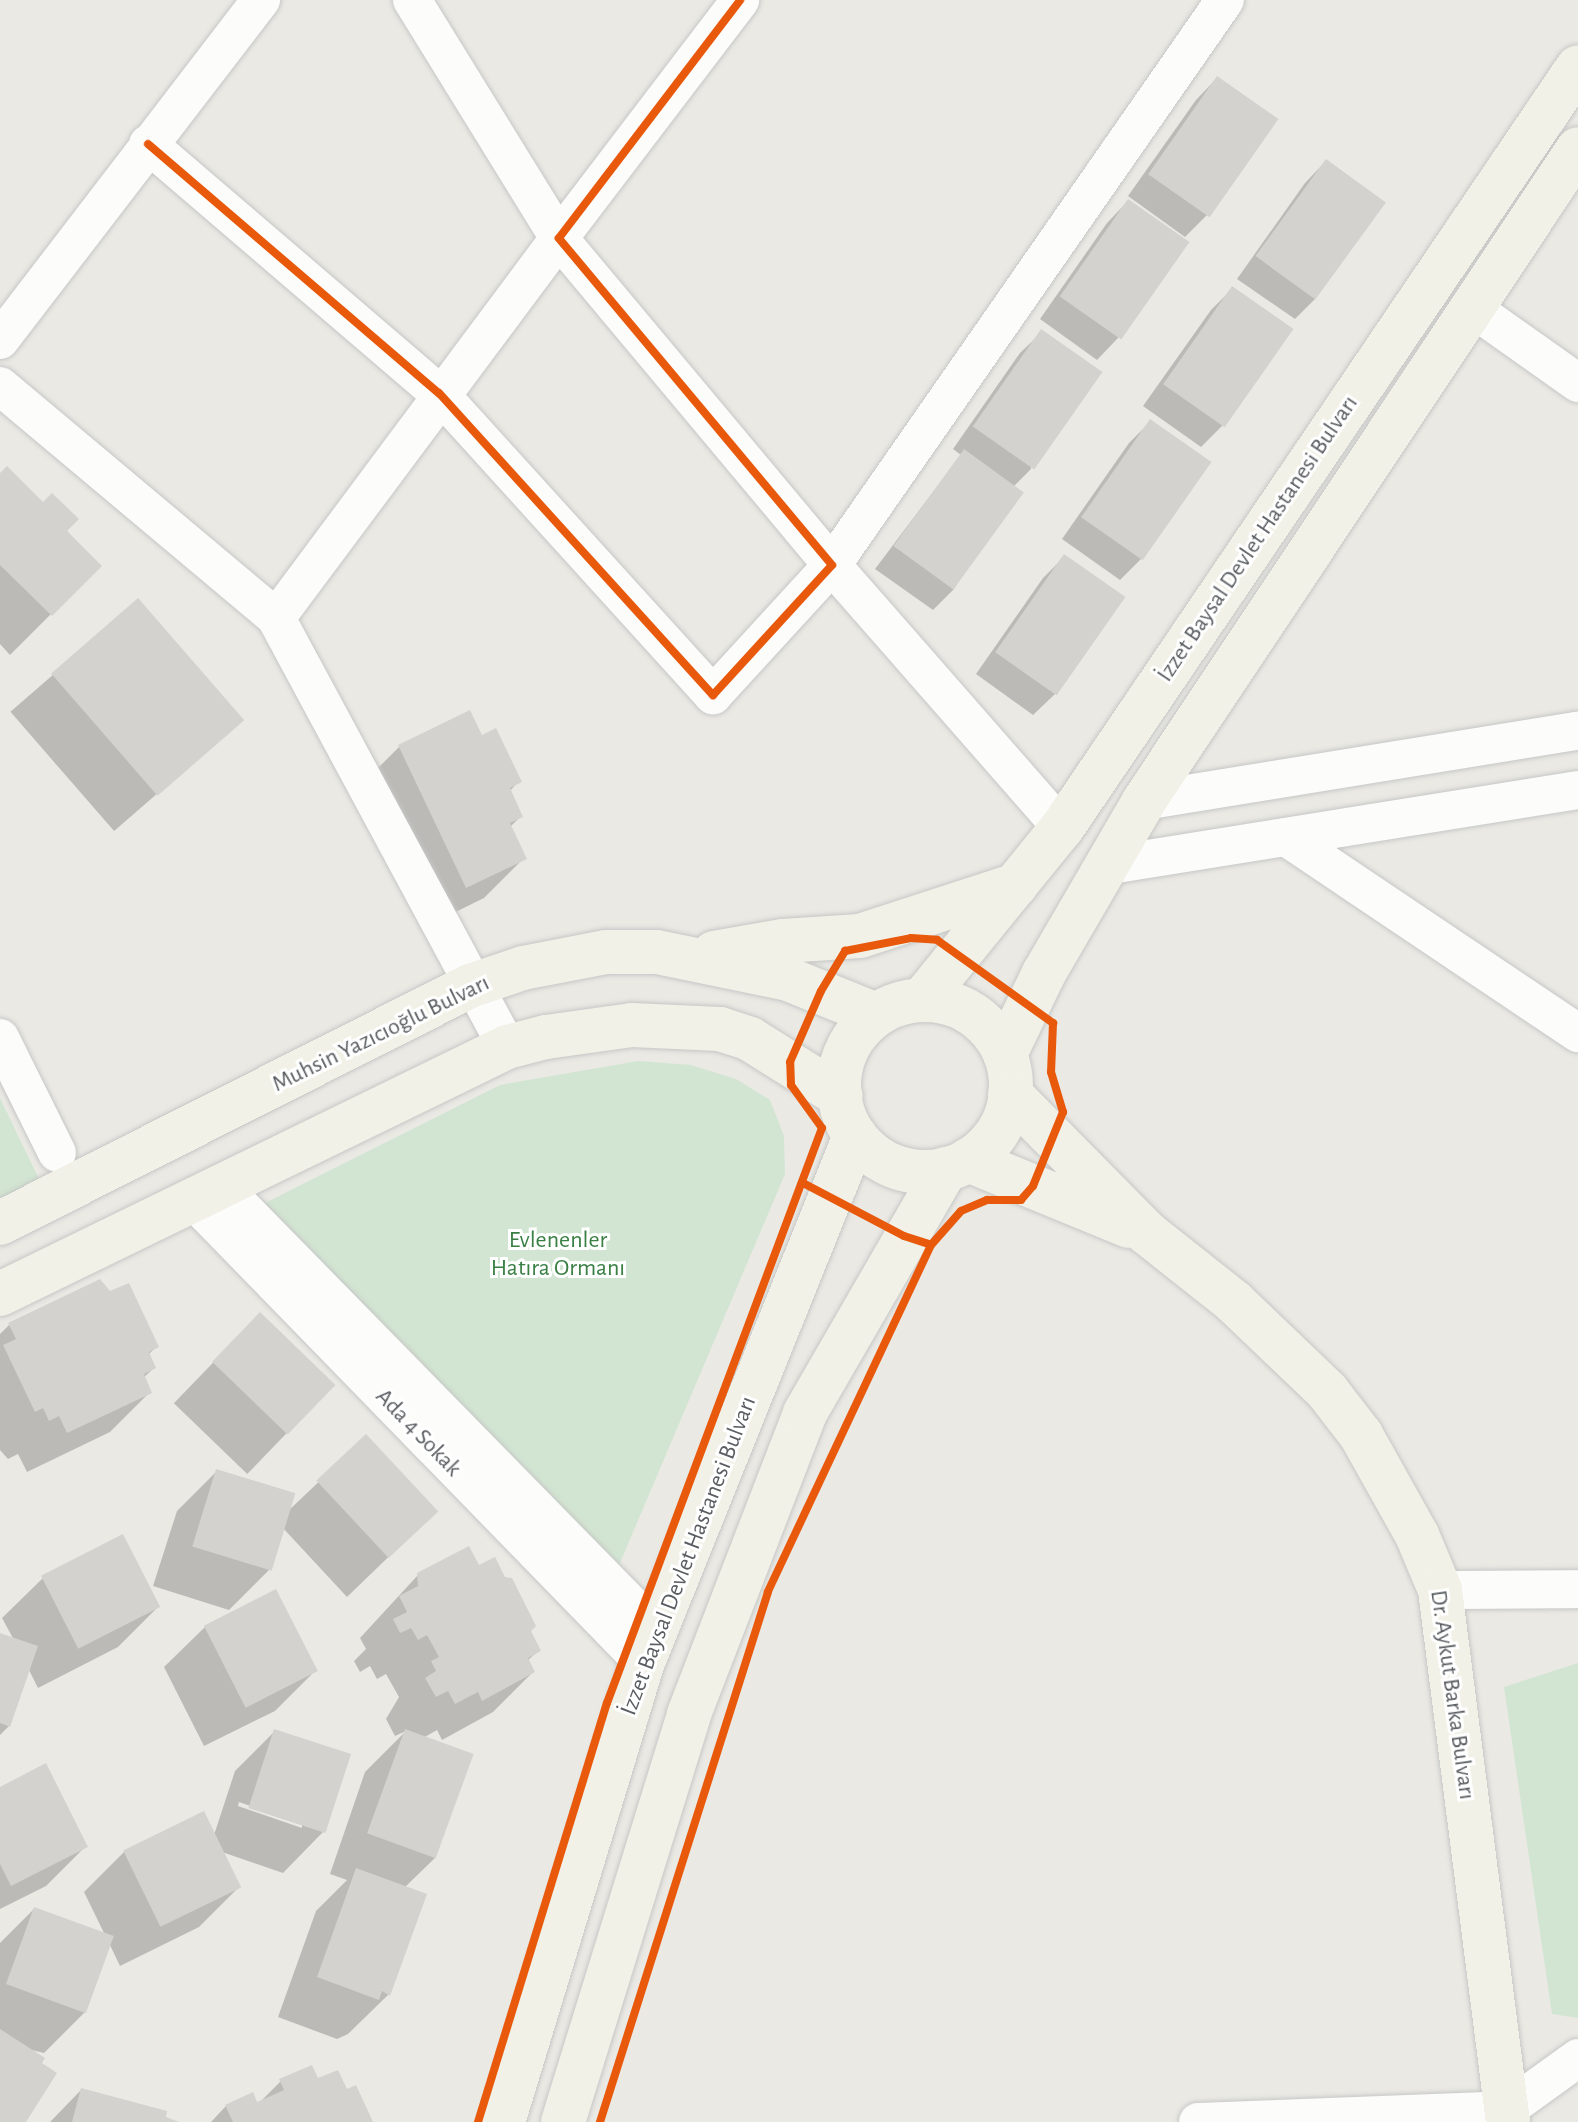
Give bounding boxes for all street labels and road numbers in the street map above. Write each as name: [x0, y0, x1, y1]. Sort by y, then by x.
street label: İzzet Baysal Devlet Hastanesi Bulvarı: [1151, 390, 1365, 688]
street label: Muhsin Yazıcıoğlu Bulvarı: [268, 969, 494, 1099]
street label: Ada 4 Sokak: [369, 1383, 467, 1483]
street label: İzzet Baysal Devlet Hastanesi Bulvarı: [615, 1392, 763, 1720]
street label: Dr. Aykut Barka Bulvarı: [1423, 1588, 1481, 1802]

